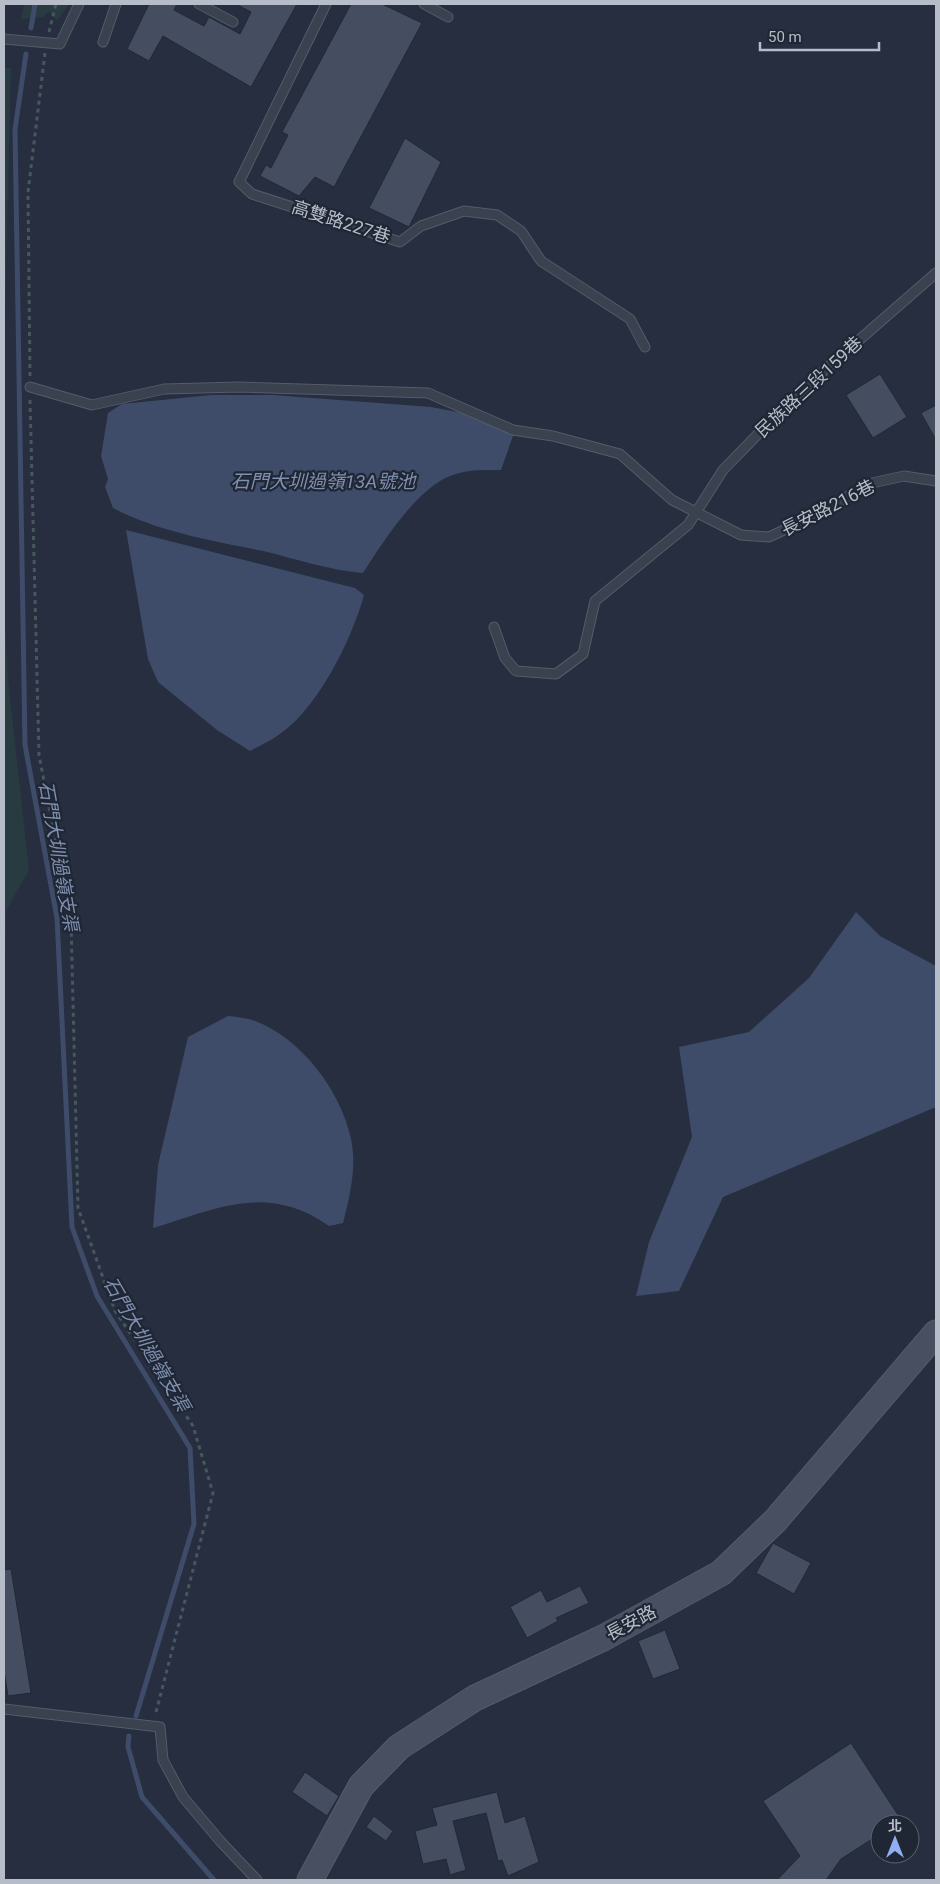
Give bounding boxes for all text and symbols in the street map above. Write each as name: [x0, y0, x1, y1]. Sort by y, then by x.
scale bar: [760, 20, 879, 52]
text: 50 m: [768, 28, 802, 46]
street label: 高雙路227巷: [289, 196, 393, 247]
street label: 民族路三段159巷: [751, 332, 866, 441]
water label: 石門大圳過嶺13A號池: [231, 470, 417, 493]
street label: 長安路216巷: [777, 475, 878, 540]
water label: 石門大圳過嶺支渠: [34, 779, 84, 936]
water label: 石門大圳過嶺支渠: [99, 1273, 196, 1418]
street label: 長安路: [602, 1601, 660, 1645]
north arrow: [870, 1814, 920, 1864]
text: 北: [888, 1818, 902, 1834]

